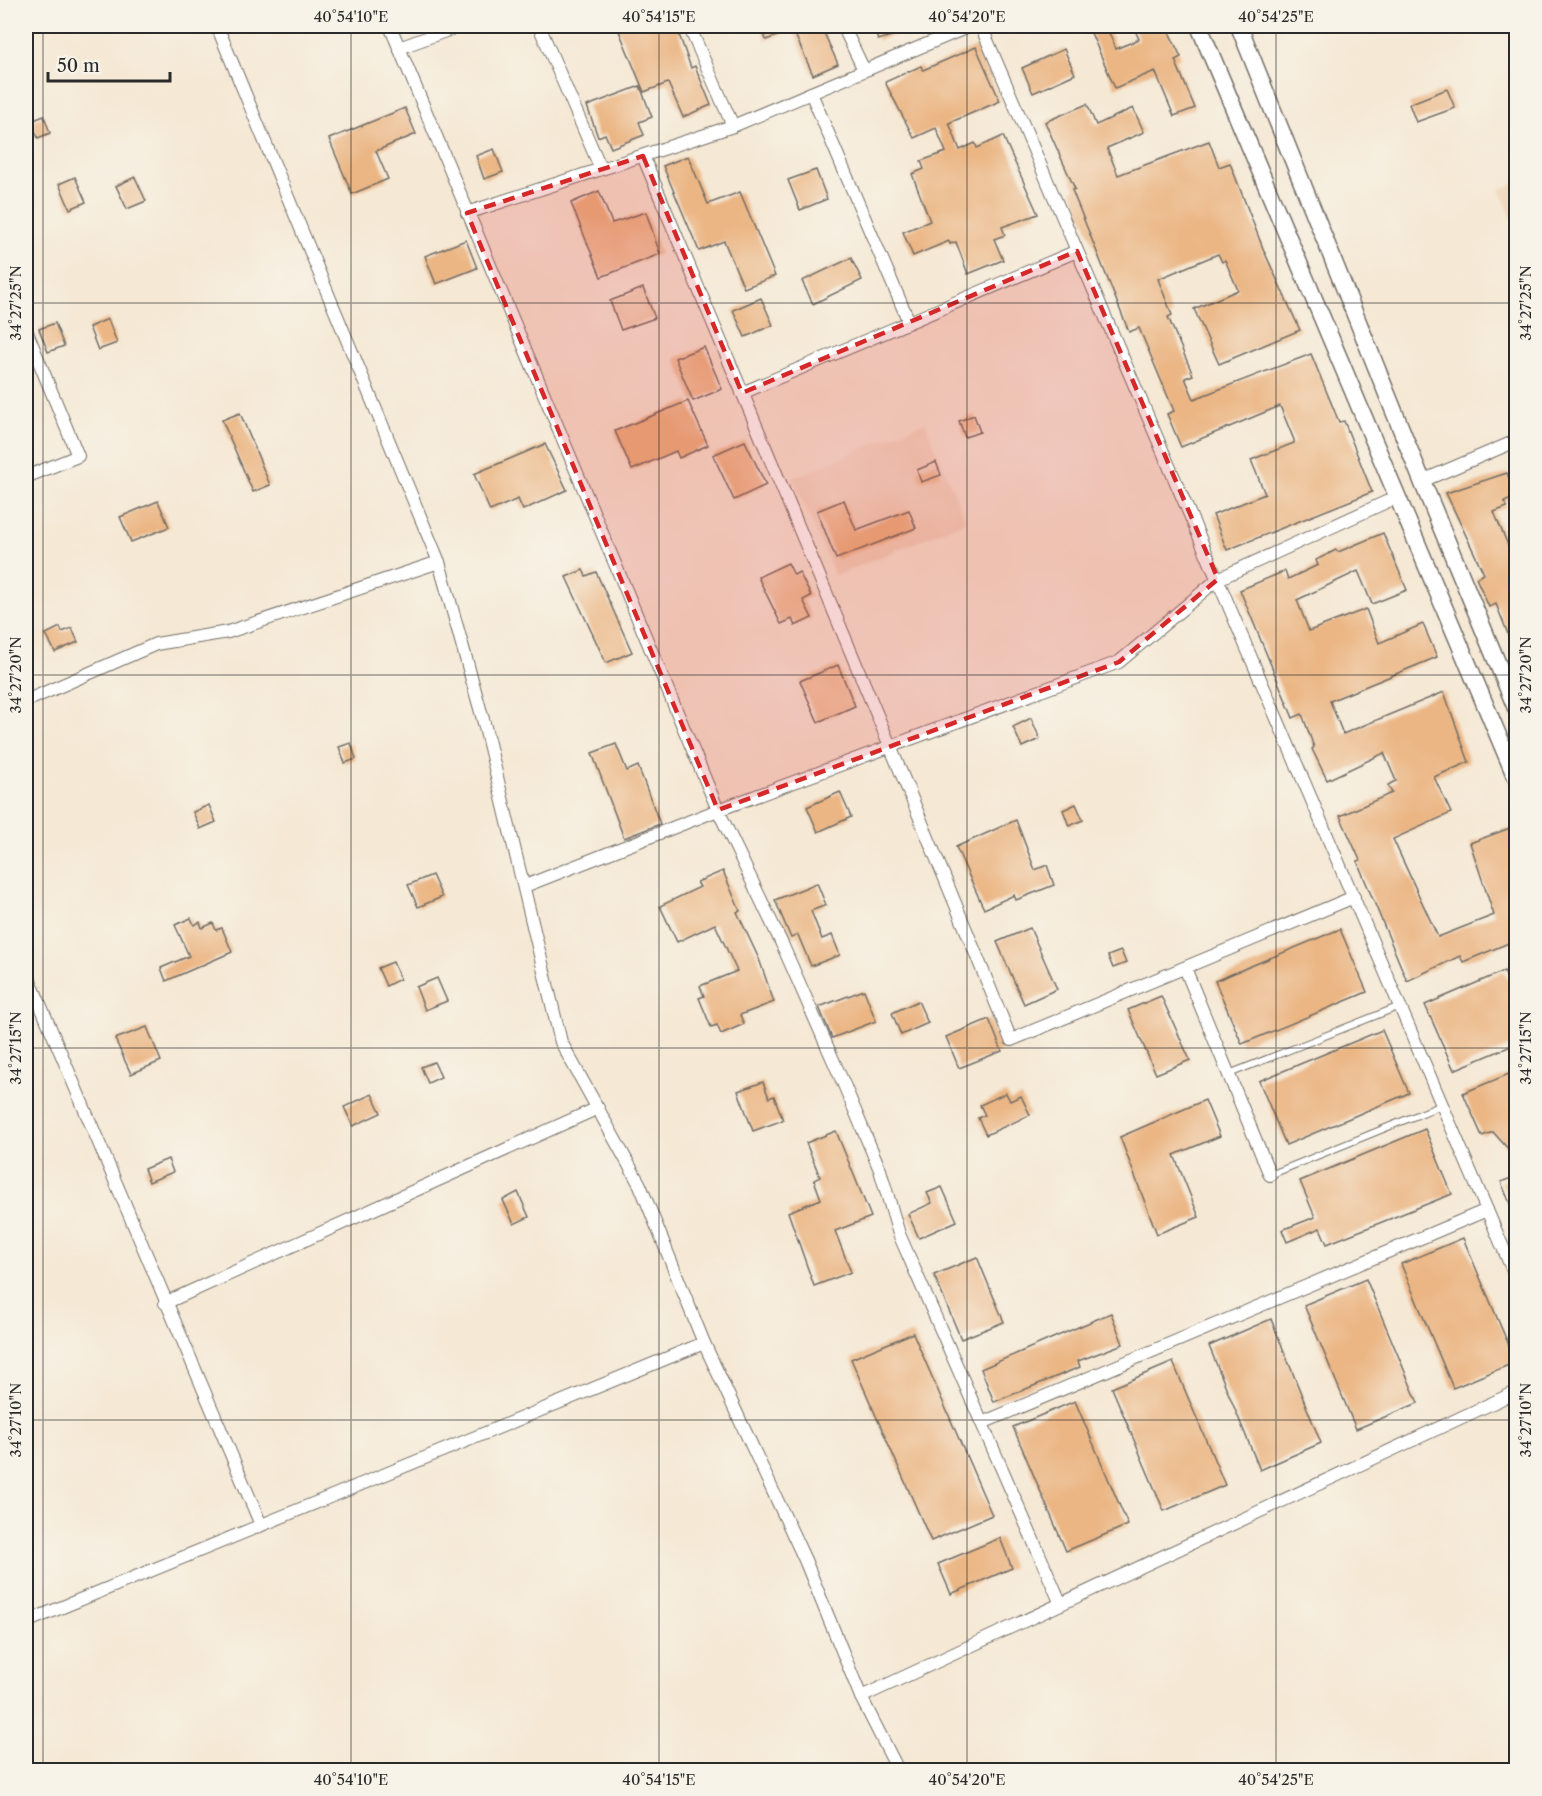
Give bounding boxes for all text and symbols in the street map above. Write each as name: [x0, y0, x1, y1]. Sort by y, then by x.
text: 40°54'10"E: [314, 7, 388, 26]
text: 40°54'15"E: [622, 7, 696, 26]
text: 40°54'20"E: [928, 7, 1006, 26]
text: 40°54'25"E: [1238, 7, 1314, 26]
scale bar: [48, 45, 170, 83]
text: 50 m: [57, 55, 100, 77]
text: 34°27'25"N: [6, 265, 25, 341]
text: 34°27'25"N: [1516, 265, 1535, 341]
text: 34°27'20"N: [6, 636, 25, 714]
text: 34°27'20"N: [1516, 636, 1535, 714]
text: 34°27'15"N: [6, 1011, 25, 1085]
text: 34°27'15"N: [1516, 1011, 1535, 1085]
text: 34°27'10"N: [6, 1383, 25, 1457]
text: 34°27'10"N: [1516, 1383, 1535, 1457]
text: 40°54'10"E: [314, 1770, 388, 1789]
text: 40°54'15"E: [622, 1770, 696, 1789]
text: 40°54'20"E: [928, 1770, 1006, 1789]
text: 40°54'25"E: [1238, 1770, 1314, 1789]

